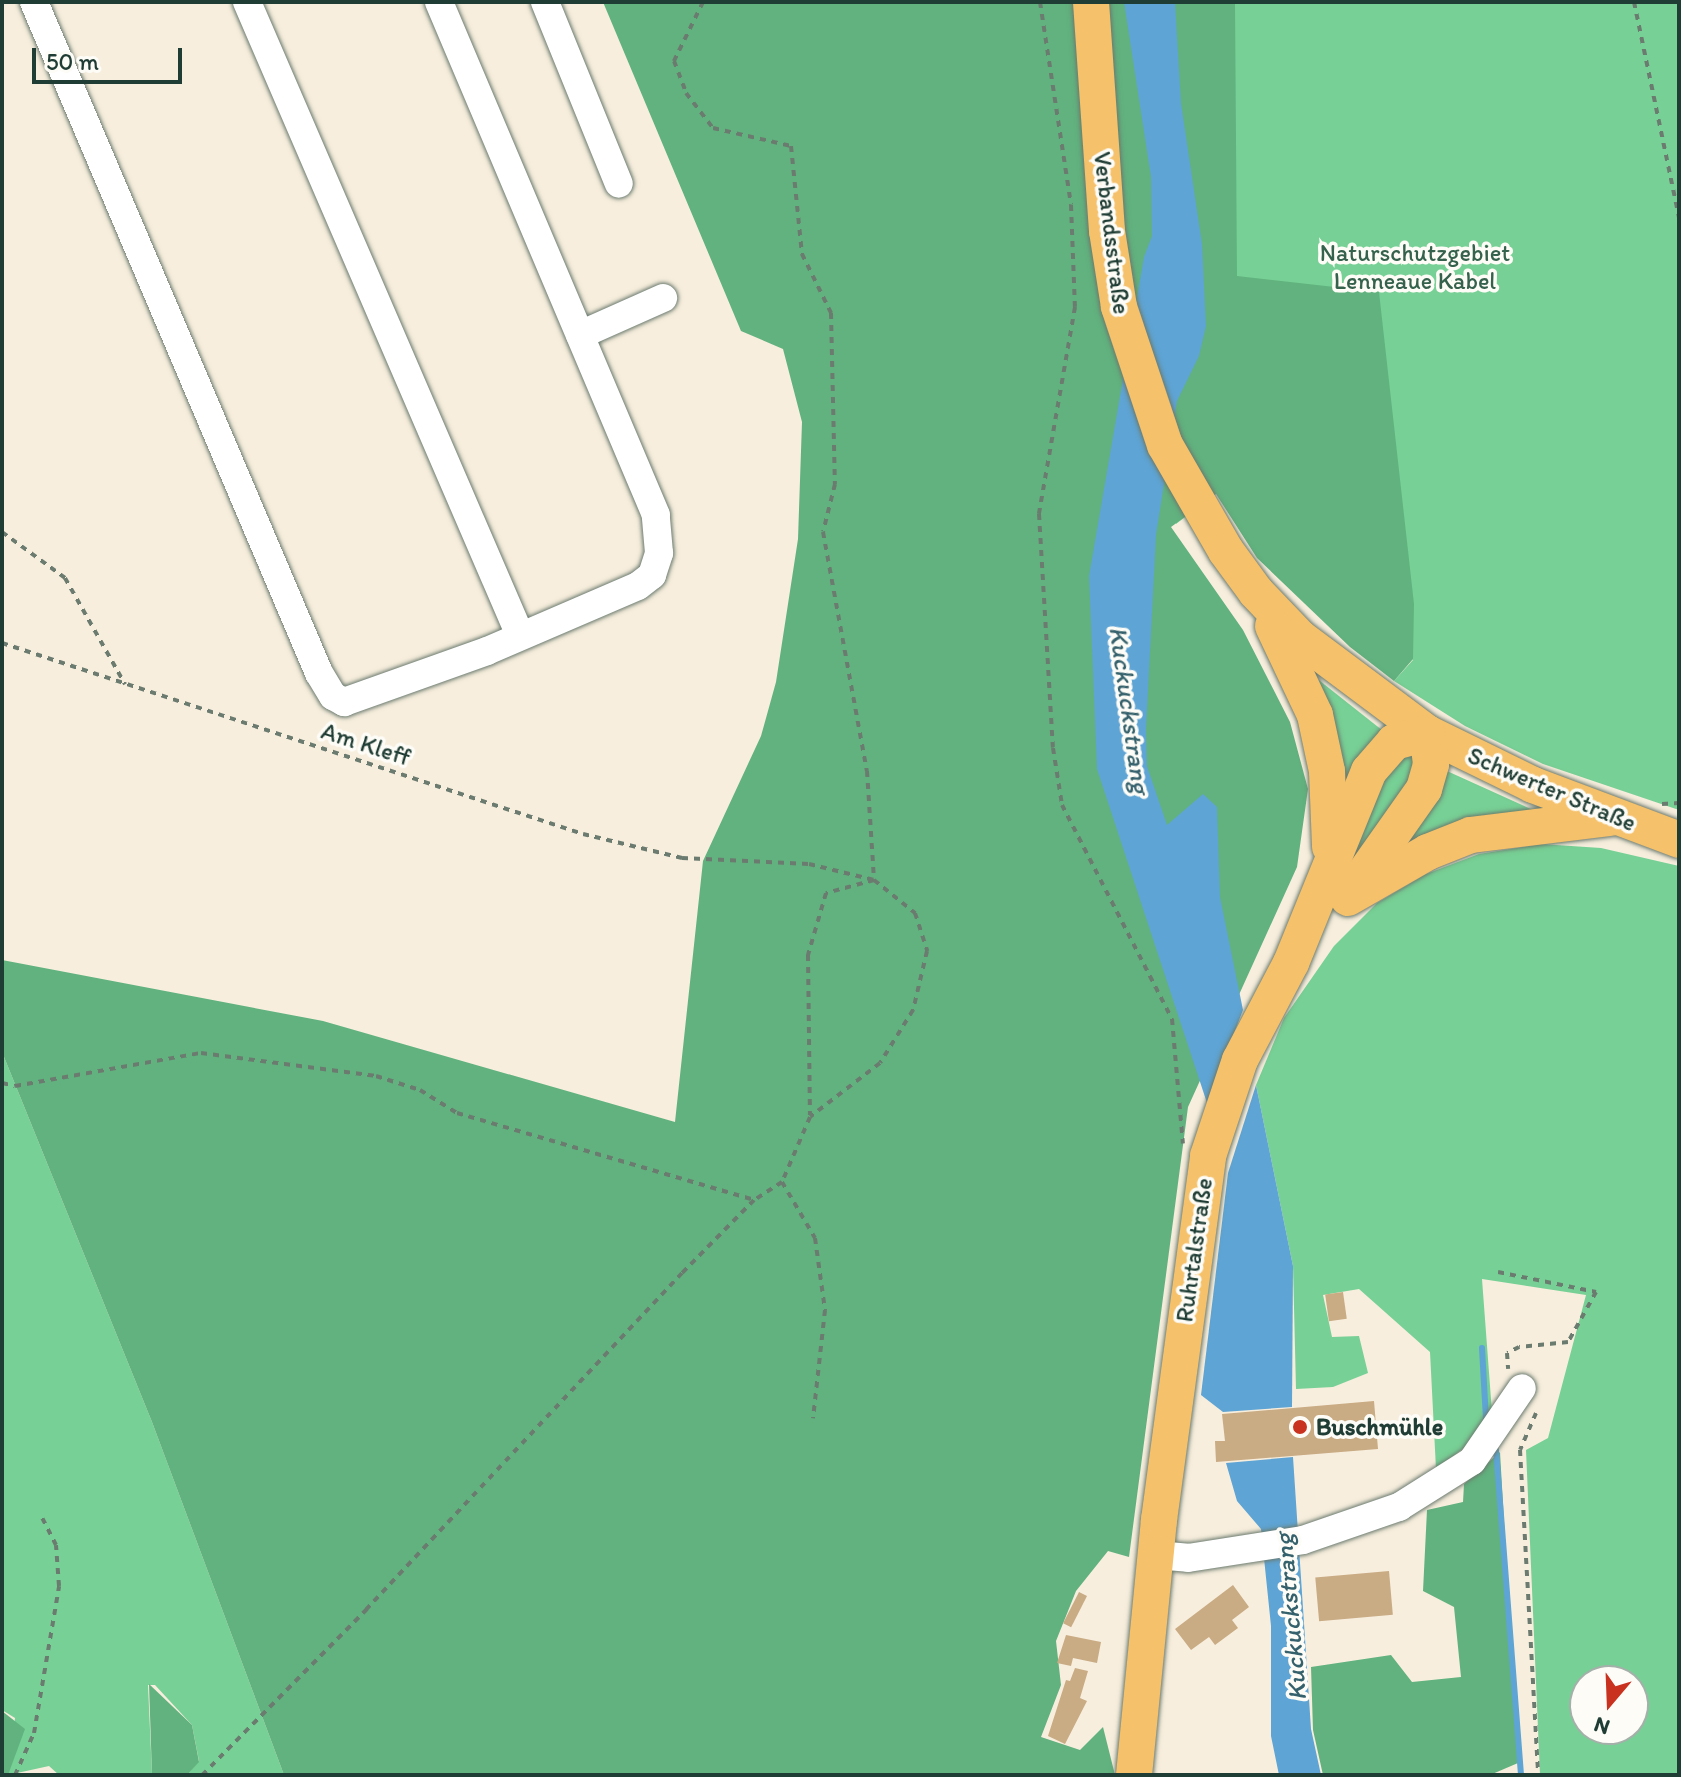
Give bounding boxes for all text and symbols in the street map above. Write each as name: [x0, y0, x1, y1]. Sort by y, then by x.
scale bar: [36, 32, 186, 82]
text: 50 m: [46, 47, 99, 76]
street label: Verbandsstraße: [1088, 150, 1136, 316]
park label: Naturschutzgebiet Lenneaue Kabel: [1320, 239, 1510, 295]
water label: Kuckuckstrang: [1102, 625, 1156, 795]
street label: Am Kleff: [318, 716, 414, 772]
street label: Schwerter Straße: [1464, 741, 1640, 837]
street label: Ruhrtalstraße: [1170, 1176, 1218, 1324]
place label: Buschmühle: [1316, 1413, 1443, 1441]
marker: Buschmühle: [1291, 1418, 1309, 1436]
water label: Kuckuckstrang: [1268, 1532, 1314, 1702]
north arrow: [1569, 1665, 1649, 1745]
text: N: [1590, 1711, 1613, 1741]

